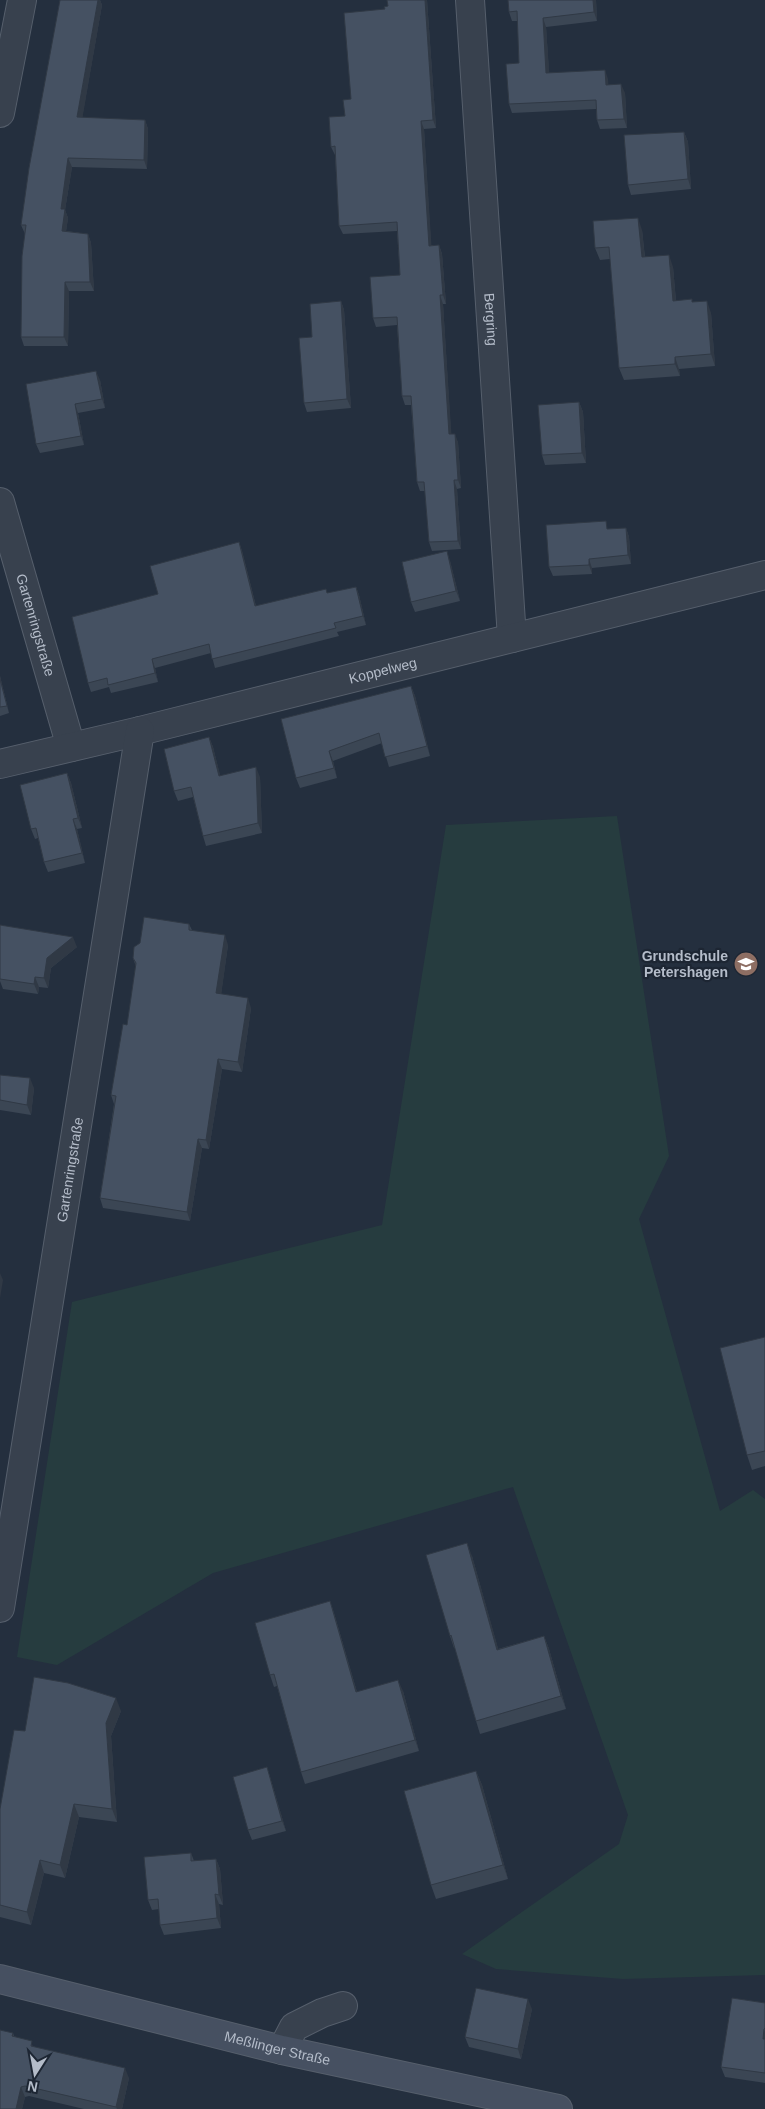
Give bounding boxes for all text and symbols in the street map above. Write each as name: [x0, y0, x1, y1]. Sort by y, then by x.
street label: Bergring: [481, 292, 501, 346]
street label: Gartenringstraße: [13, 572, 58, 678]
street label: Koppelweg: [347, 654, 418, 687]
place label: Grundschule Petershagen: [642, 948, 728, 980]
school or university icon: Grundschule Petershagen: [733, 951, 759, 977]
street label: Gartenringstraße: [54, 1116, 86, 1223]
street label: Meßlinger Straße: [223, 2028, 332, 2068]
north arrow: [10, 2049, 60, 2099]
text: N: [26, 2078, 39, 2096]

